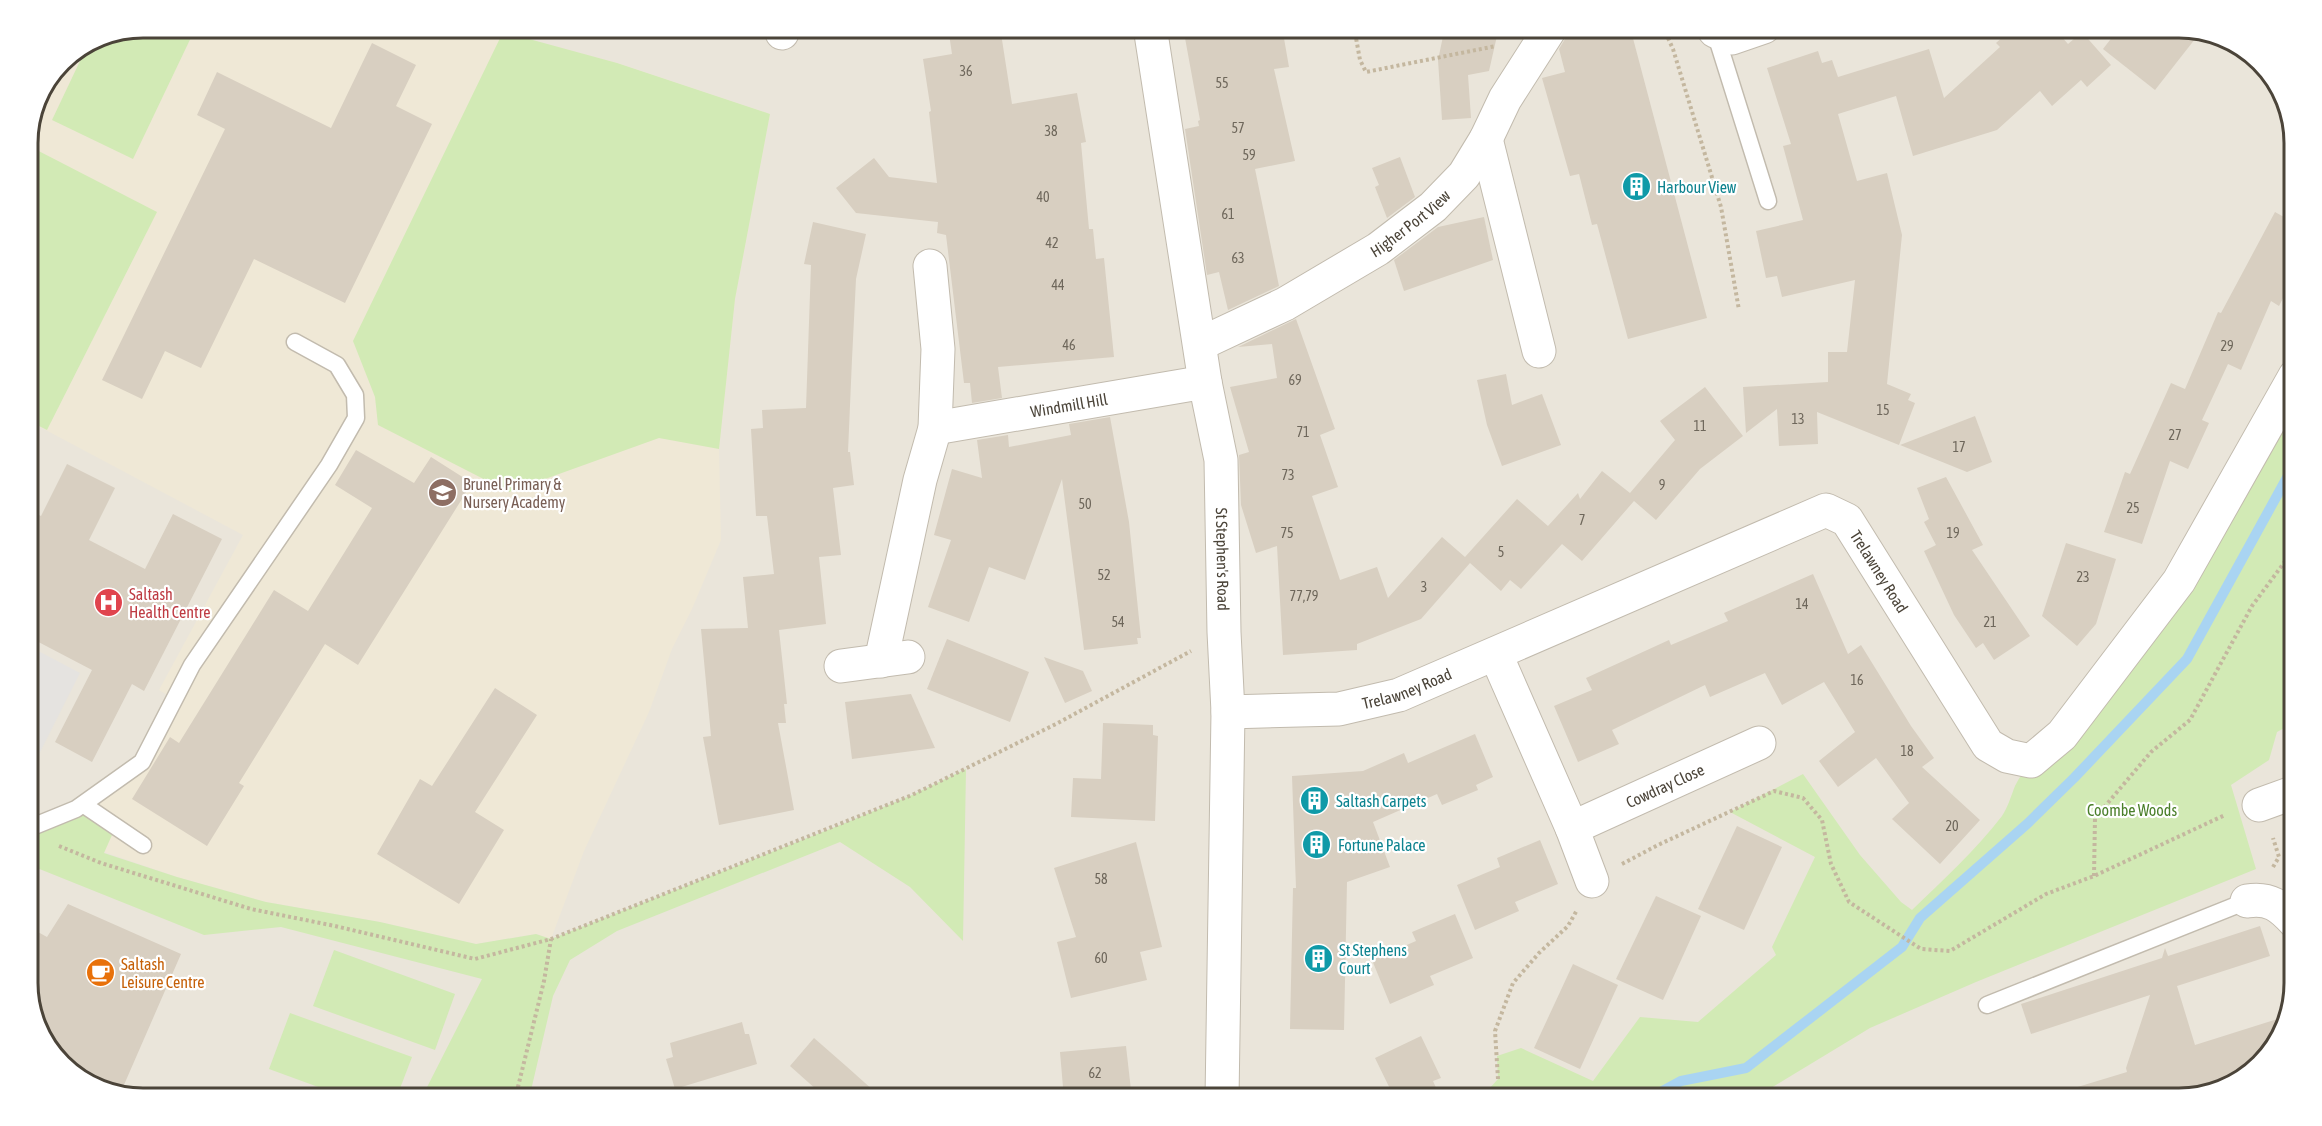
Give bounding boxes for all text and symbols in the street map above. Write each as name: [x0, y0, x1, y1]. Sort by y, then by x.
house number: 36: [959, 63, 973, 79]
house number: 55: [1215, 75, 1229, 91]
house number: 57: [1231, 120, 1245, 136]
house number: 38: [1044, 123, 1058, 139]
house number: 59: [1242, 147, 1256, 163]
building icon: Harbour View: [1620, 171, 1652, 203]
place label: Harbour View: [1657, 178, 1737, 196]
street label: Higher Port View: [1367, 186, 1454, 260]
house number: 40: [1036, 189, 1050, 205]
house number: 61: [1221, 206, 1235, 222]
house number: 42: [1045, 235, 1059, 251]
house number: 63: [1231, 250, 1245, 266]
house number: 44: [1051, 277, 1065, 293]
house number: 46: [1062, 337, 1076, 353]
house number: 29: [2220, 338, 2234, 354]
house number: 69: [1288, 372, 1302, 388]
street label: Windmill Hill: [1029, 390, 1110, 421]
house number: 15: [1876, 402, 1890, 418]
house number: 13: [1791, 411, 1805, 427]
house number: 11: [1693, 418, 1707, 434]
house number: 71: [1296, 424, 1310, 440]
house number: 27: [2168, 427, 2182, 443]
house number: 17: [1952, 439, 1966, 455]
house number: 73: [1281, 467, 1295, 483]
place label: Brunel Primary & Nursery Academy: [463, 475, 566, 512]
school or university icon: Brunel Primary & Nursery Academy: [426, 477, 458, 509]
house number: 9: [1659, 477, 1665, 493]
house number: 50: [1078, 496, 1092, 512]
house number: 25: [2126, 500, 2140, 516]
street label: St Stephen's Road: [1212, 507, 1233, 611]
house number: 7: [1579, 512, 1585, 528]
house number: 75: [1280, 525, 1294, 541]
house number: 19: [1946, 525, 1960, 541]
street label: Trelawney Road: [1847, 527, 1912, 616]
house number: 5: [1498, 544, 1504, 560]
house number: 52: [1097, 567, 1111, 583]
house number: 23: [2076, 569, 2090, 585]
house number: 3: [1421, 579, 1427, 595]
place label: Saltash Health Centre: [129, 585, 211, 621]
hospital icon: Saltash Health Centre: [92, 587, 124, 619]
house number: 77,79: [1290, 588, 1318, 604]
house number: 14: [1795, 596, 1809, 612]
house number: 54: [1111, 614, 1125, 630]
house number: 21: [1983, 614, 1997, 630]
street label: Trelawney Road: [1360, 664, 1454, 712]
house number: 16: [1850, 672, 1864, 688]
house number: 18: [1900, 743, 1914, 759]
street label: Cowdray Close: [1623, 760, 1707, 811]
building icon: Saltash Carpets: [1299, 785, 1331, 817]
place label: Saltash Carpets: [1336, 792, 1427, 811]
park label: Coombe Woods: [2087, 801, 2177, 819]
house number: 20: [1945, 818, 1959, 834]
building icon: Fortune Palace: [1301, 829, 1333, 861]
place label: Fortune Palace: [1338, 836, 1426, 854]
house number: 58: [1094, 871, 1108, 887]
place label: St Stephens Court: [1339, 941, 1407, 977]
building icon: St Stephens Court: [1302, 943, 1334, 975]
house number: 60: [1094, 950, 1108, 966]
place label: Saltash Leisure Centre: [121, 955, 205, 991]
cafe icon: Saltash Leisure Centre: [84, 957, 116, 989]
house number: 62: [1088, 1065, 1102, 1081]

